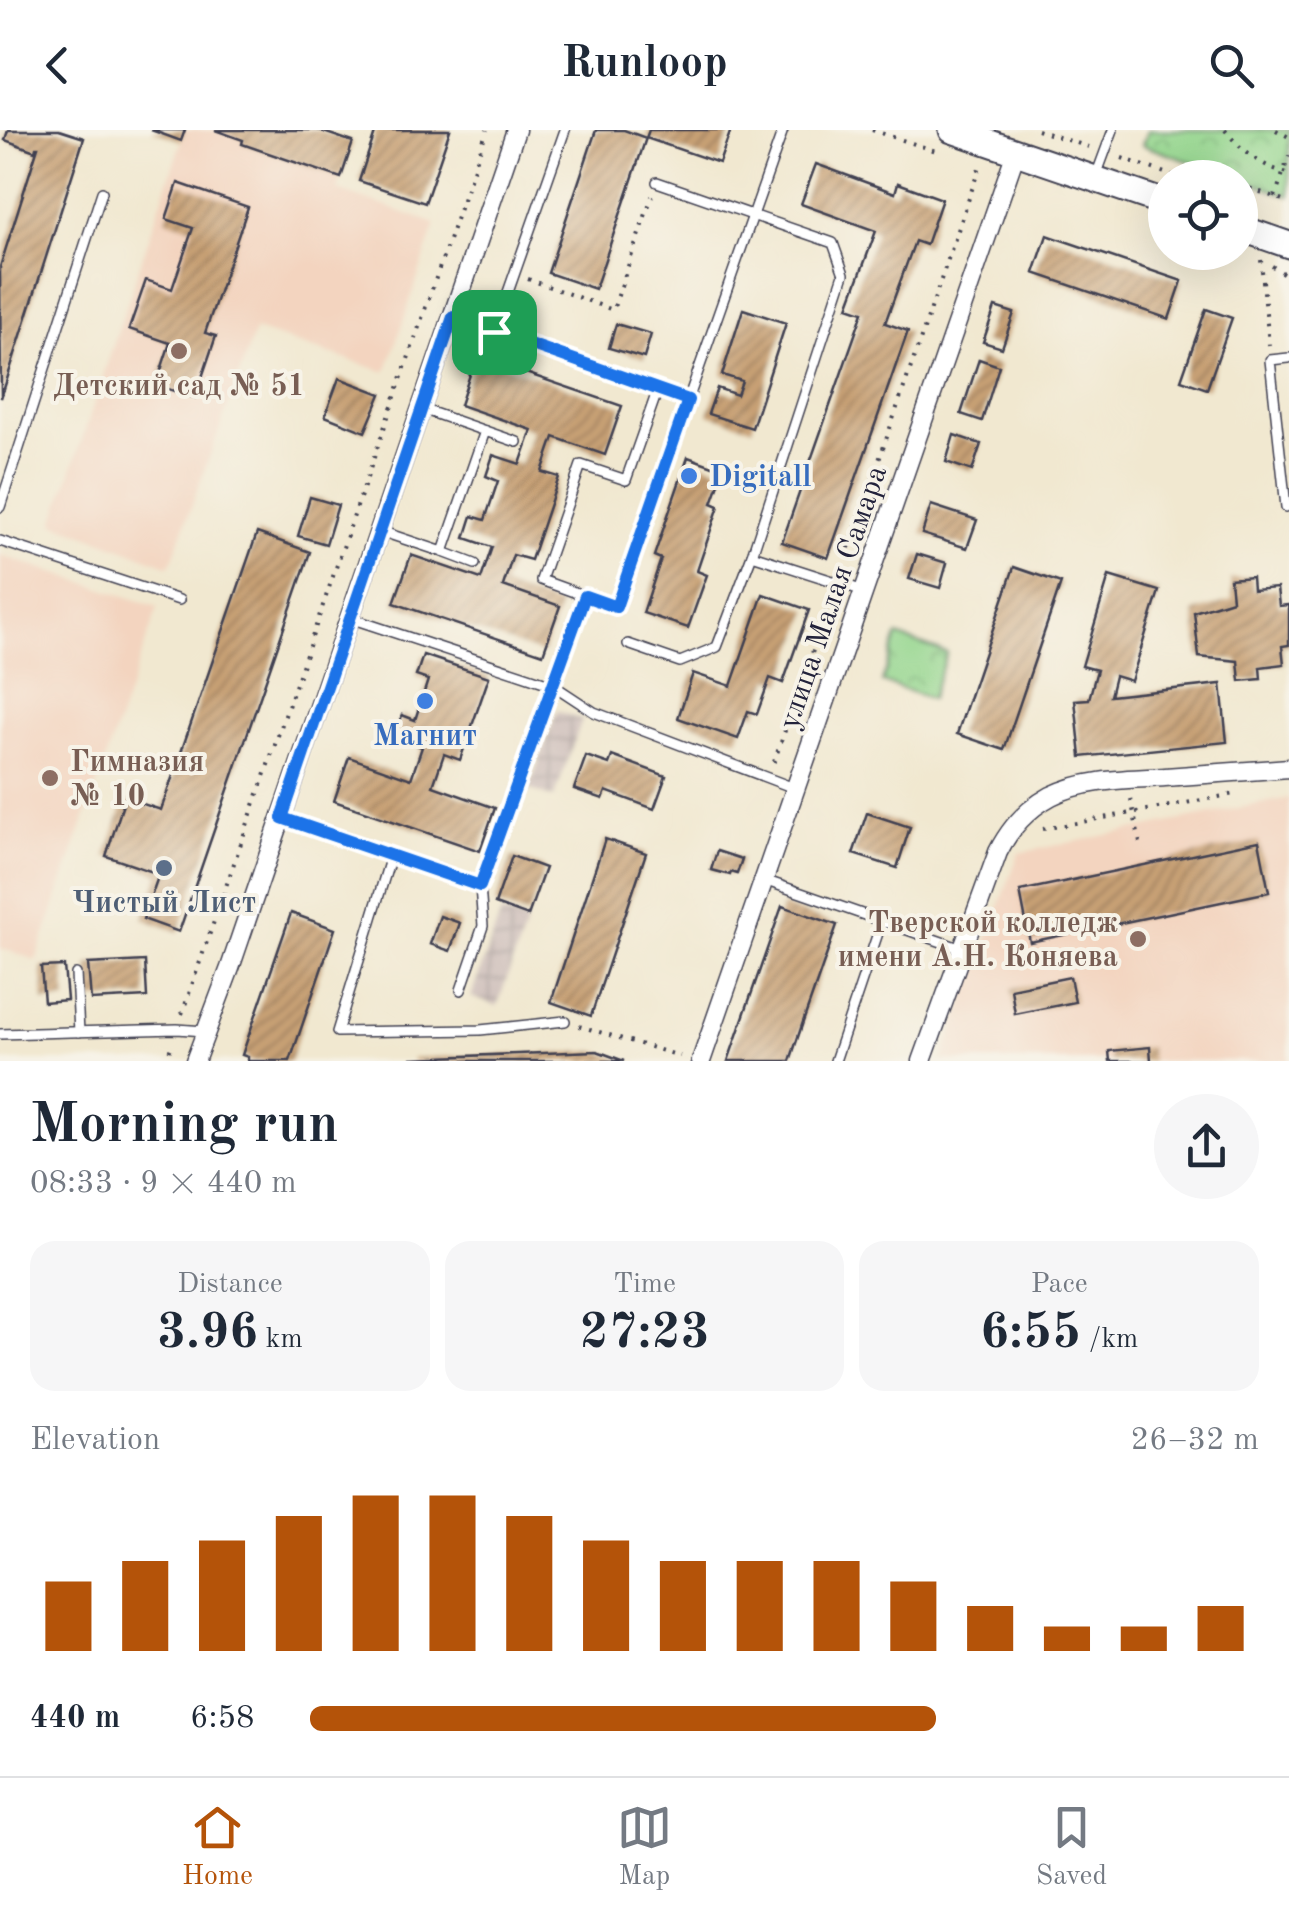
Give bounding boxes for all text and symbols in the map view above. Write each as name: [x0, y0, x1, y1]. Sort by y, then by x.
icon: back: [30, 38, 85, 93]
icon: search: [1204, 38, 1259, 93]
text: Runloop: [561, 42, 728, 87]
map controls: [1148, 160, 1258, 270]
button: locate: [1148, 160, 1258, 270]
pin: [452, 290, 537, 375]
icon: arrive: [467, 305, 522, 360]
marker: Детский сад № 51: [168, 340, 190, 362]
place label: Детский сад № 51: [53, 372, 305, 402]
street label: улица Малая Самара: [775, 462, 893, 733]
place label: Digitall: [709, 463, 812, 493]
marker: Digitall: [678, 465, 700, 487]
marker: Магнит: [414, 690, 436, 712]
place label: Магнит: [373, 722, 477, 752]
place label: Гимназия № 10: [70, 748, 204, 812]
marker: Гимназия № 10: [39, 767, 61, 789]
marker: Чистый Лист: [153, 857, 175, 879]
place label: Чистый Лист: [72, 889, 256, 919]
place label: Тверской колледж имени А.Н. Коняева: [838, 909, 1118, 973]
marker: Тверской колледж имени А.Н. Коняева: [1127, 928, 1149, 950]
button: share: [1154, 1094, 1259, 1199]
text: Morning run: [30, 1099, 339, 1154]
text: 08:33 · 9 × 440 m: [30, 1168, 297, 1200]
text: Distance: [177, 1271, 283, 1299]
text: Time: [613, 1271, 676, 1299]
text: Pace: [1031, 1271, 1088, 1299]
text: 3.96: [157, 1309, 258, 1359]
text: 27:23: [579, 1309, 709, 1359]
text: 6:55: [980, 1309, 1081, 1359]
text: km: [258, 1326, 303, 1354]
text: /km: [1081, 1326, 1138, 1354]
text: Elevation: [30, 1425, 160, 1457]
text: 26–32 m: [1131, 1425, 1259, 1457]
text: 440 m: [30, 1703, 120, 1735]
text: 6:58: [190, 1703, 255, 1735]
tab: Home: [182, 1800, 253, 1895]
tab: Map: [617, 1800, 672, 1895]
tab: Saved: [1036, 1800, 1107, 1895]

